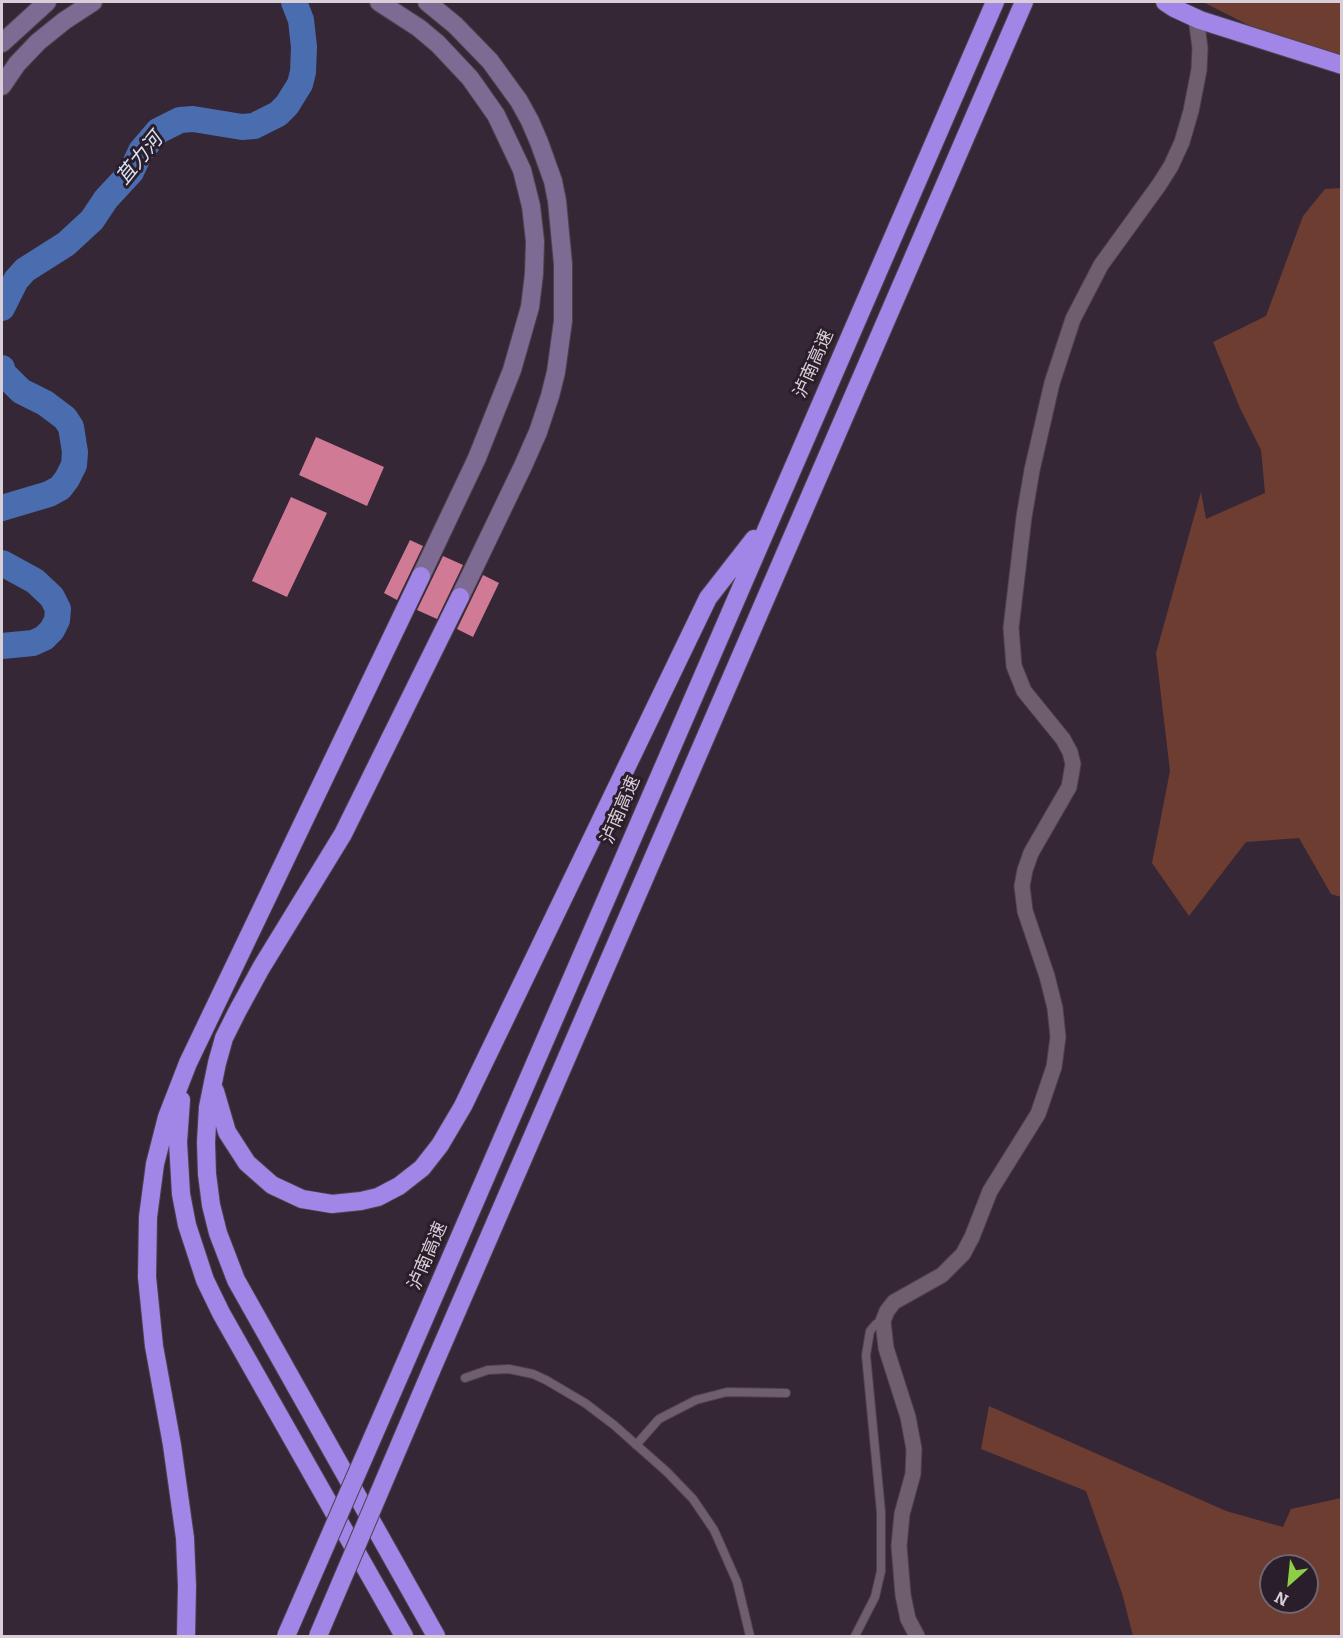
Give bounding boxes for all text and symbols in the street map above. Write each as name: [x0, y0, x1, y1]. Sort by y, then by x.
water label: 苴力河: [112, 128, 168, 190]
street label: 泸南高速: [789, 327, 839, 401]
street label: 泸南高速: [597, 773, 645, 847]
street label: 泸南高速: [404, 1219, 452, 1293]
north arrow: [1259, 1554, 1319, 1614]
text: N: [1272, 1587, 1291, 1610]

